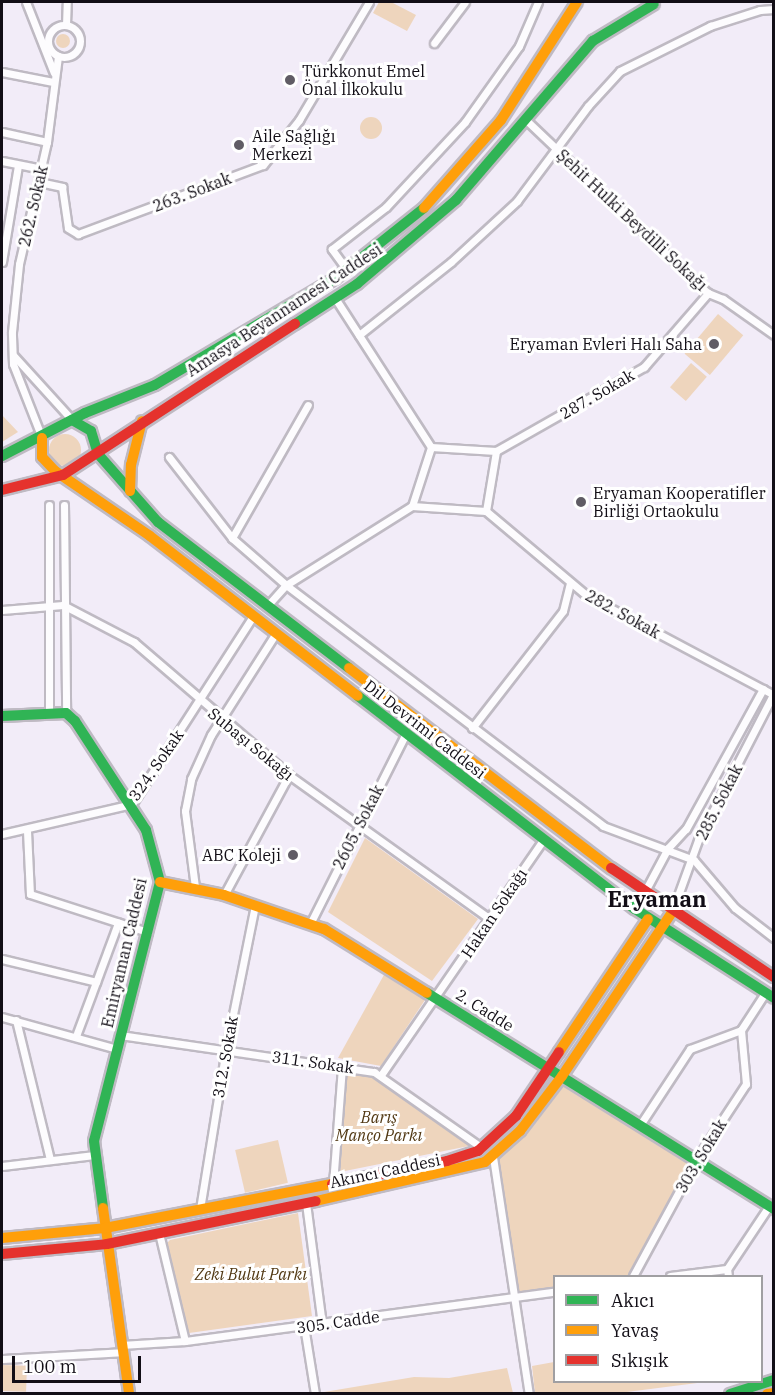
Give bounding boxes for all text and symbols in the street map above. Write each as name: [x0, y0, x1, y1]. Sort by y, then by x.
place label: Türkkonut Emel Önal İlkokulu: [302, 61, 425, 99]
marker: Türkkonut Emel Önal İlkokulu: [283, 73, 297, 87]
place label: Aile Sağlığı Merkezi: [252, 126, 336, 164]
marker: Aile Sağlığı Merkezi: [230, 136, 248, 154]
street label: Şehit Hulki Beydilli Sokağı: [553, 145, 711, 295]
street label: 262. Sokak: [14, 164, 52, 248]
street label: 263. Sokak: [150, 168, 234, 216]
street label: Amasya Beyannamesi Caddesi: [183, 240, 385, 380]
place label: Eryaman Evleri Halı Saha: [510, 334, 702, 354]
marker: Eryaman Evleri Halı Saha: [707, 337, 721, 351]
street label: 287. Sokak: [556, 365, 638, 423]
place label: Eryaman Kooperatifler Birliği Ortaokulu: [593, 483, 766, 521]
marker: Eryaman Kooperatifler Birliği Ortaokulu: [574, 495, 588, 509]
street label: 282. Sokak: [582, 586, 664, 642]
street label: Dil Devrimi Caddesi: [360, 675, 490, 783]
street label: Subaşı Sokağı: [204, 704, 298, 784]
street label: 324. Sokak: [124, 726, 188, 804]
street label: 285. Sokak: [692, 761, 746, 843]
street label: 2605. Sokak: [329, 782, 387, 872]
place label: ABC Koleji: [202, 845, 281, 865]
marker: ABC Koleji: [286, 848, 300, 862]
street label: Hakan Sokağı: [457, 865, 531, 961]
street label: Emiryaman Caddesi: [97, 876, 151, 1030]
district label: Eryaman: [607, 886, 707, 912]
street label: 2. Cadde: [453, 985, 517, 1035]
street label: 312. Sokak: [208, 1015, 242, 1099]
street label: 311. Sokak: [271, 1047, 355, 1077]
park label: Barış Manço Parkı: [336, 1107, 422, 1145]
street label: 303. Sokak: [671, 1116, 731, 1196]
street label: Akıncı Caddesi: [328, 1150, 442, 1192]
park label: Zeki Bulut Parkı: [195, 1264, 307, 1284]
legend: [553, 1275, 763, 1383]
text: Akıcı: [611, 1289, 654, 1312]
street label: 305. Cadde: [295, 1307, 381, 1337]
text: Yavaş: [611, 1319, 659, 1342]
scale bar: [15, 1344, 144, 1382]
text: Sıkışık: [611, 1349, 668, 1372]
text: 100 m: [23, 1355, 77, 1378]

